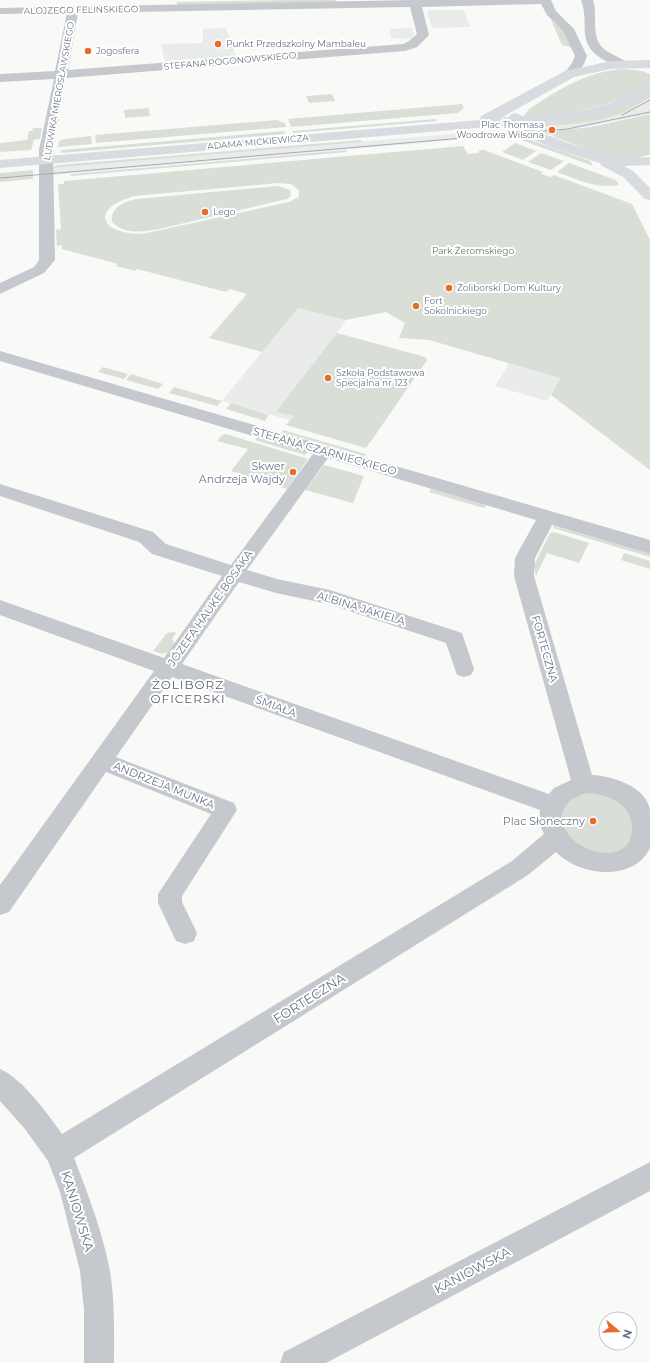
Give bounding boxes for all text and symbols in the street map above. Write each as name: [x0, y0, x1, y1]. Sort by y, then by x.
street label: ALOJZEGO FELIŃSKIEGO: [24, 3, 139, 16]
street label: LUDWIKA MIEROSŁAWSKIEGO: [41, 20, 76, 161]
place label: Punkt Przedszkolny Mambaleu: [226, 38, 366, 49]
marker: Punkt Przedszkolny Mambaleu: [213, 39, 223, 49]
place label: Jogosfera: [95, 45, 139, 56]
marker: Jogosfera: [83, 46, 93, 56]
street label: STEFANA POGONOWSKIEGO: [163, 49, 297, 72]
place label: Plac Thomasa Woodrowa Wilsona: [457, 119, 544, 140]
marker: Plac Thomasa Woodrowa Wilsona: [547, 125, 557, 135]
street label: ADAMA MICKIEWICZA: [207, 132, 310, 151]
place label: Lego: [213, 206, 236, 217]
marker: Lego: [200, 207, 210, 217]
park label: Park Żeromskiego: [432, 245, 514, 256]
place label: Żoliborski Dom Kultury: [457, 282, 561, 293]
marker: Żoliborski Dom Kultury: [444, 283, 454, 293]
place label: Fort Sokolnickiego: [424, 295, 487, 316]
marker: Fort Sokolnickiego: [411, 301, 421, 311]
place label: Szkoła Podstawowa Specjalna nr 123: [336, 367, 425, 388]
marker: Szkoła Podstawowa Specjalna nr 123: [323, 373, 333, 383]
street label: STEFANA CZARNIECKIEGO: [251, 424, 399, 478]
place label: Skwer Andrzeja Wajdy: [199, 459, 285, 486]
marker: Skwer Andrzeja Wajdy: [288, 467, 298, 477]
street label: JÓZEFA HAUKE-BOSAKA: [164, 547, 256, 670]
street label: ALBINA JAKIELA: [315, 588, 407, 628]
street label: FORTECZNA: [529, 614, 561, 684]
district label: ŻOLIBORZ OFICERSKI: [150, 677, 226, 706]
street label: ŚMIAŁA: [253, 692, 299, 720]
street label: ANDRZEJA MUNKA: [111, 758, 217, 812]
place label: Plac Słoneczny: [503, 814, 585, 828]
marker: Plac Słoneczny: [588, 816, 598, 826]
street label: FORTECZNA: [270, 969, 349, 1027]
street label: KANIOWSKA: [58, 1169, 98, 1254]
street label: KANIOWSKA: [431, 1243, 513, 1297]
north arrow: [598, 1311, 638, 1351]
text: N: [619, 1328, 636, 1341]

